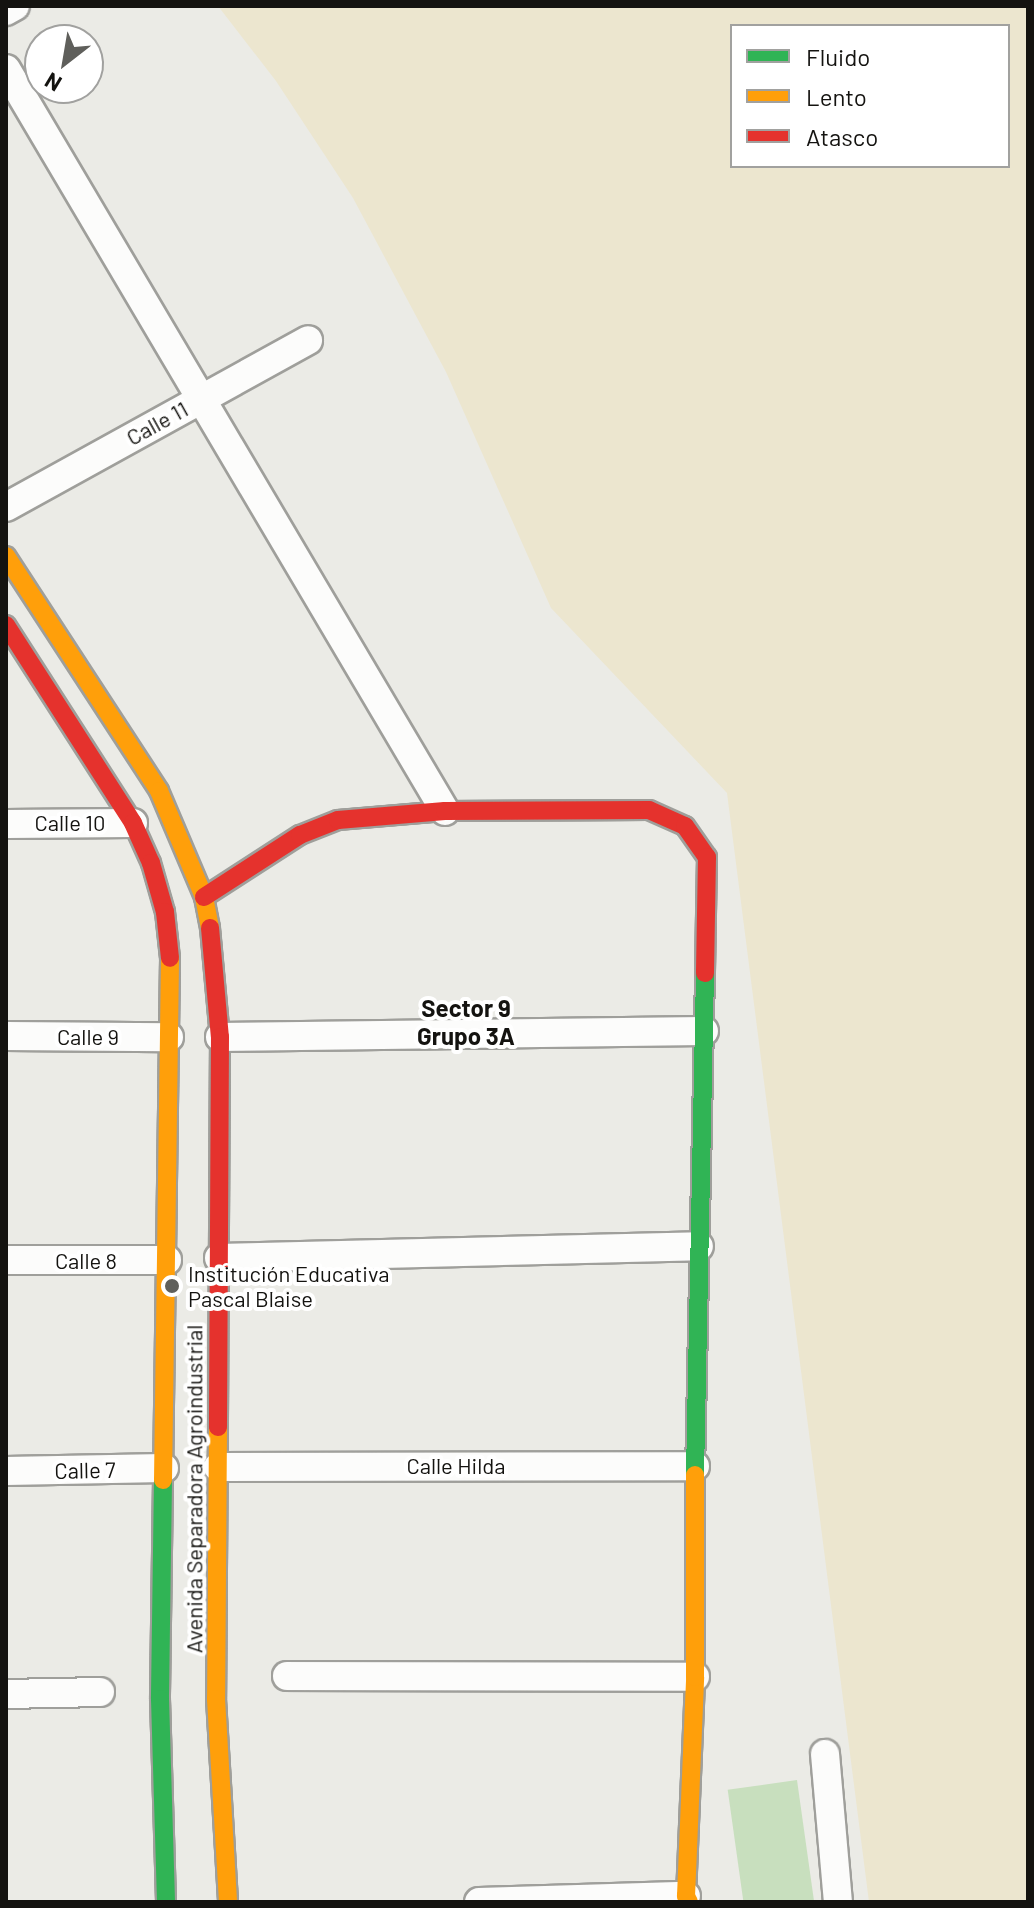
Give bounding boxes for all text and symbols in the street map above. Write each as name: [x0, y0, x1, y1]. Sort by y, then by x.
north arrow: [24, 24, 104, 104]
legend: [730, 24, 1010, 168]
text: Fluido: [806, 42, 870, 71]
text: N: [40, 68, 66, 98]
text: Lento: [806, 82, 867, 111]
text: Atasco: [806, 122, 878, 151]
street label: Calle 11: [122, 395, 192, 451]
street label: Calle 10: [35, 810, 105, 836]
district label: Sector 9 Grupo 3A: [417, 994, 515, 1050]
street label: Calle 9: [57, 1024, 119, 1050]
street label: Calle 8: [55, 1248, 117, 1274]
place label: Institución Educativa Pascal Blaise: [188, 1260, 389, 1312]
marker: Institución Educativa Pascal Blaise: [163, 1277, 181, 1295]
street label: Avenida Separadora Agroindustrial: [181, 1325, 207, 1653]
street label: Calle Hilda: [407, 1453, 505, 1479]
street label: Calle 7: [54, 1456, 116, 1484]

